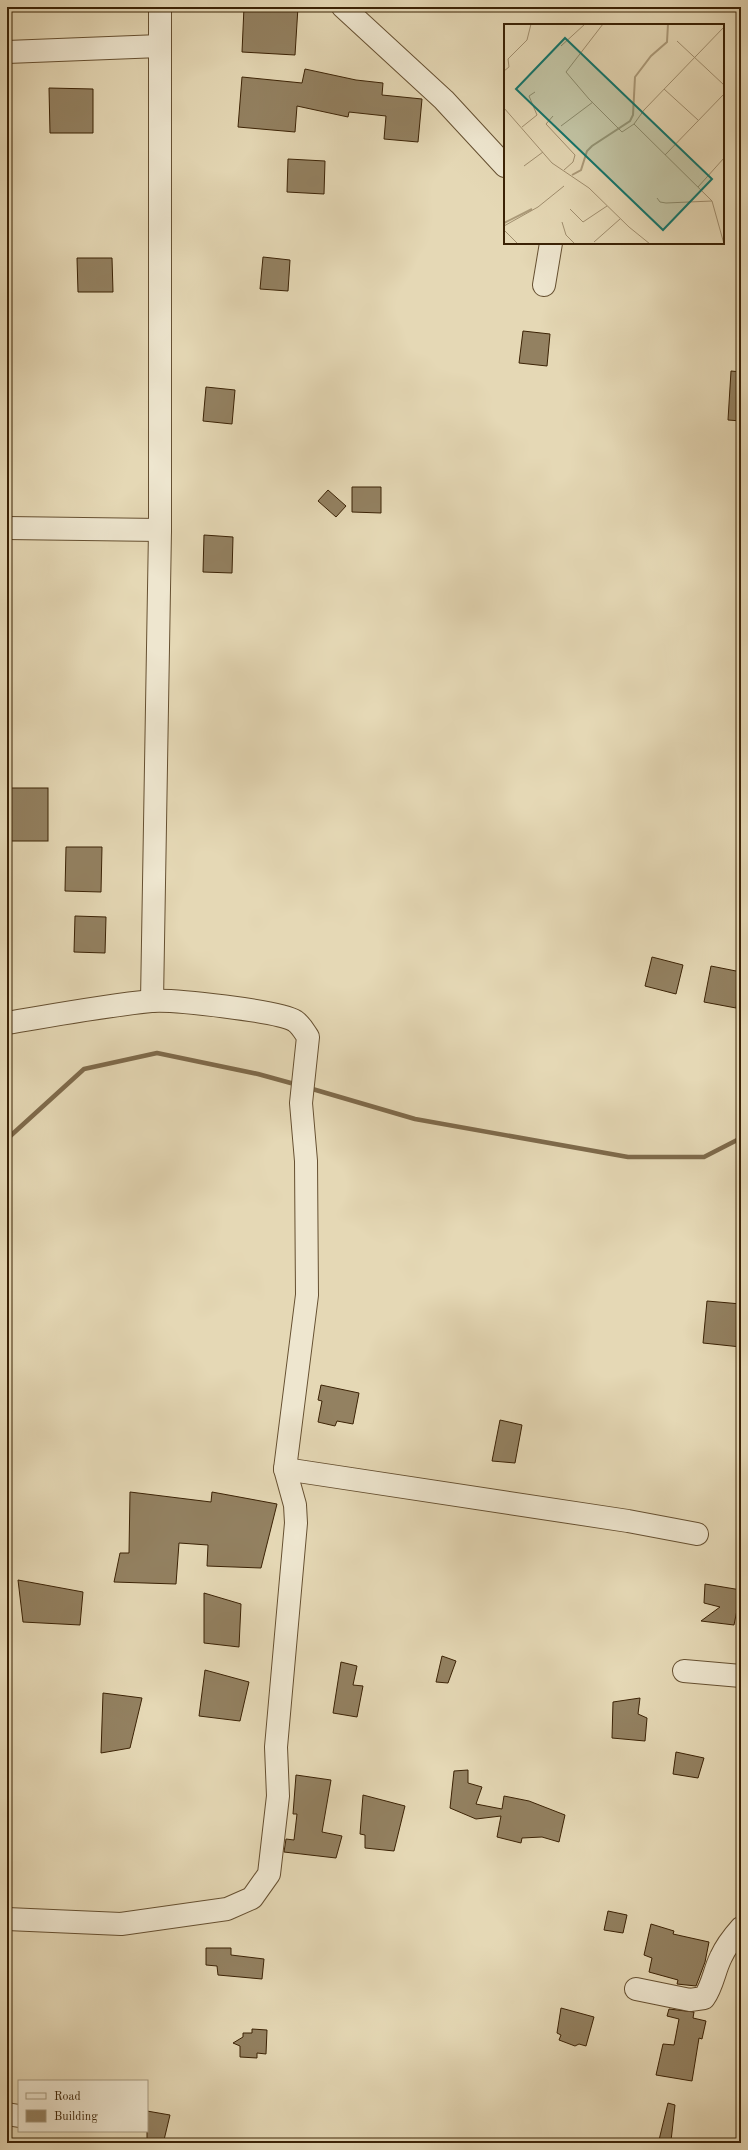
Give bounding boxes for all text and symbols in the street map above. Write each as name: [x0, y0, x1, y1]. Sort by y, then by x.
inset map: [504, 24, 724, 244]
legend: [18, 2080, 148, 2132]
text: Road: [54, 2091, 81, 2103]
text: Building: [54, 2111, 98, 2123]

